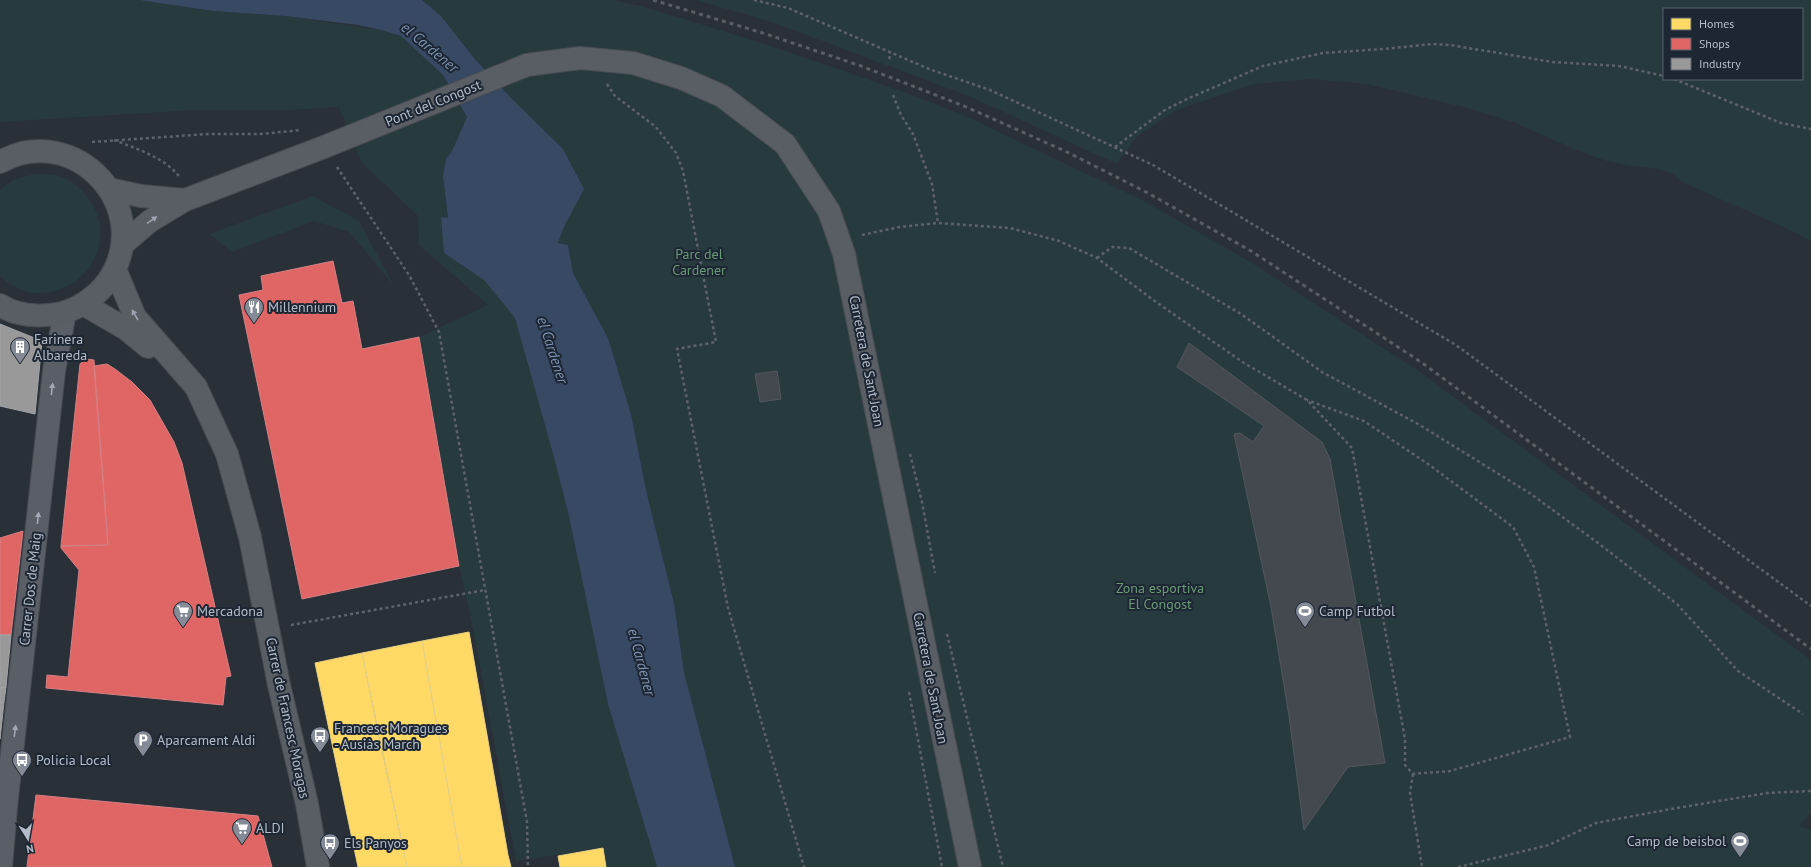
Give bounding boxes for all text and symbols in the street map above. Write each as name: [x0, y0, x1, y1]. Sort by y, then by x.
legend: [1663, 8, 1803, 80]
text: Homes: [1699, 16, 1734, 31]
water label: el Cardener: [397, 18, 463, 77]
text: Shops: [1699, 36, 1730, 51]
text: Industry: [1699, 56, 1741, 71]
street label: Pont del Congost: [382, 75, 484, 130]
one-way arrow: [146, 216, 157, 224]
park label: Parc del Cardener: [672, 245, 726, 279]
street label: Carretera de Sant Joan: [845, 294, 889, 428]
restaurant icon: Millennium: [243, 296, 265, 324]
place label: Millennium: [268, 298, 336, 316]
one-way arrow: [132, 309, 139, 321]
water label: el Cardener: [533, 314, 573, 387]
place label: Farinera Albareda: [34, 330, 87, 364]
building icon: Farinera Albareda: [9, 336, 31, 364]
one-way arrow: [48, 383, 55, 395]
one-way arrow: [35, 512, 41, 524]
street label: Carrer Dos de Maig: [15, 531, 45, 647]
park label: Zona esportiva El Congost: [1116, 579, 1204, 613]
supermarket icon: Mercadona: [172, 600, 194, 628]
sports icon: Camp Futbol: [1294, 600, 1316, 628]
place label: Mercadona: [197, 602, 263, 620]
place label: Camp Futbol: [1319, 602, 1395, 620]
street label: Carretera de Sant Joan: [909, 611, 953, 745]
water label: el Cardener: [624, 626, 660, 699]
street label: Carrer de Francesc Moragas: [262, 636, 314, 800]
place label: Francesc Moragues - Ausiàs March: [334, 719, 448, 753]
one-way arrow: [12, 725, 18, 737]
bus stop icon: Francesc Moragues - Ausiàs March: [309, 725, 331, 753]
parking icon: Aparcament Aldi: [132, 729, 154, 757]
place label: Aparcament Aldi: [157, 731, 255, 749]
bus stop icon: Policia Local: [11, 749, 33, 777]
place label: Policia Local: [36, 751, 111, 769]
supermarket icon: ALDI: [231, 817, 253, 845]
north arrow: [8, 819, 48, 859]
place label: ALDI: [256, 819, 285, 837]
sports icon: Camp de beisbol: [1729, 830, 1751, 858]
bus stop icon: Els Panyos: [319, 832, 341, 860]
place label: Camp de beisbol: [1627, 832, 1726, 850]
place label: Els Panyos: [344, 834, 407, 852]
text: N: [25, 841, 35, 856]

